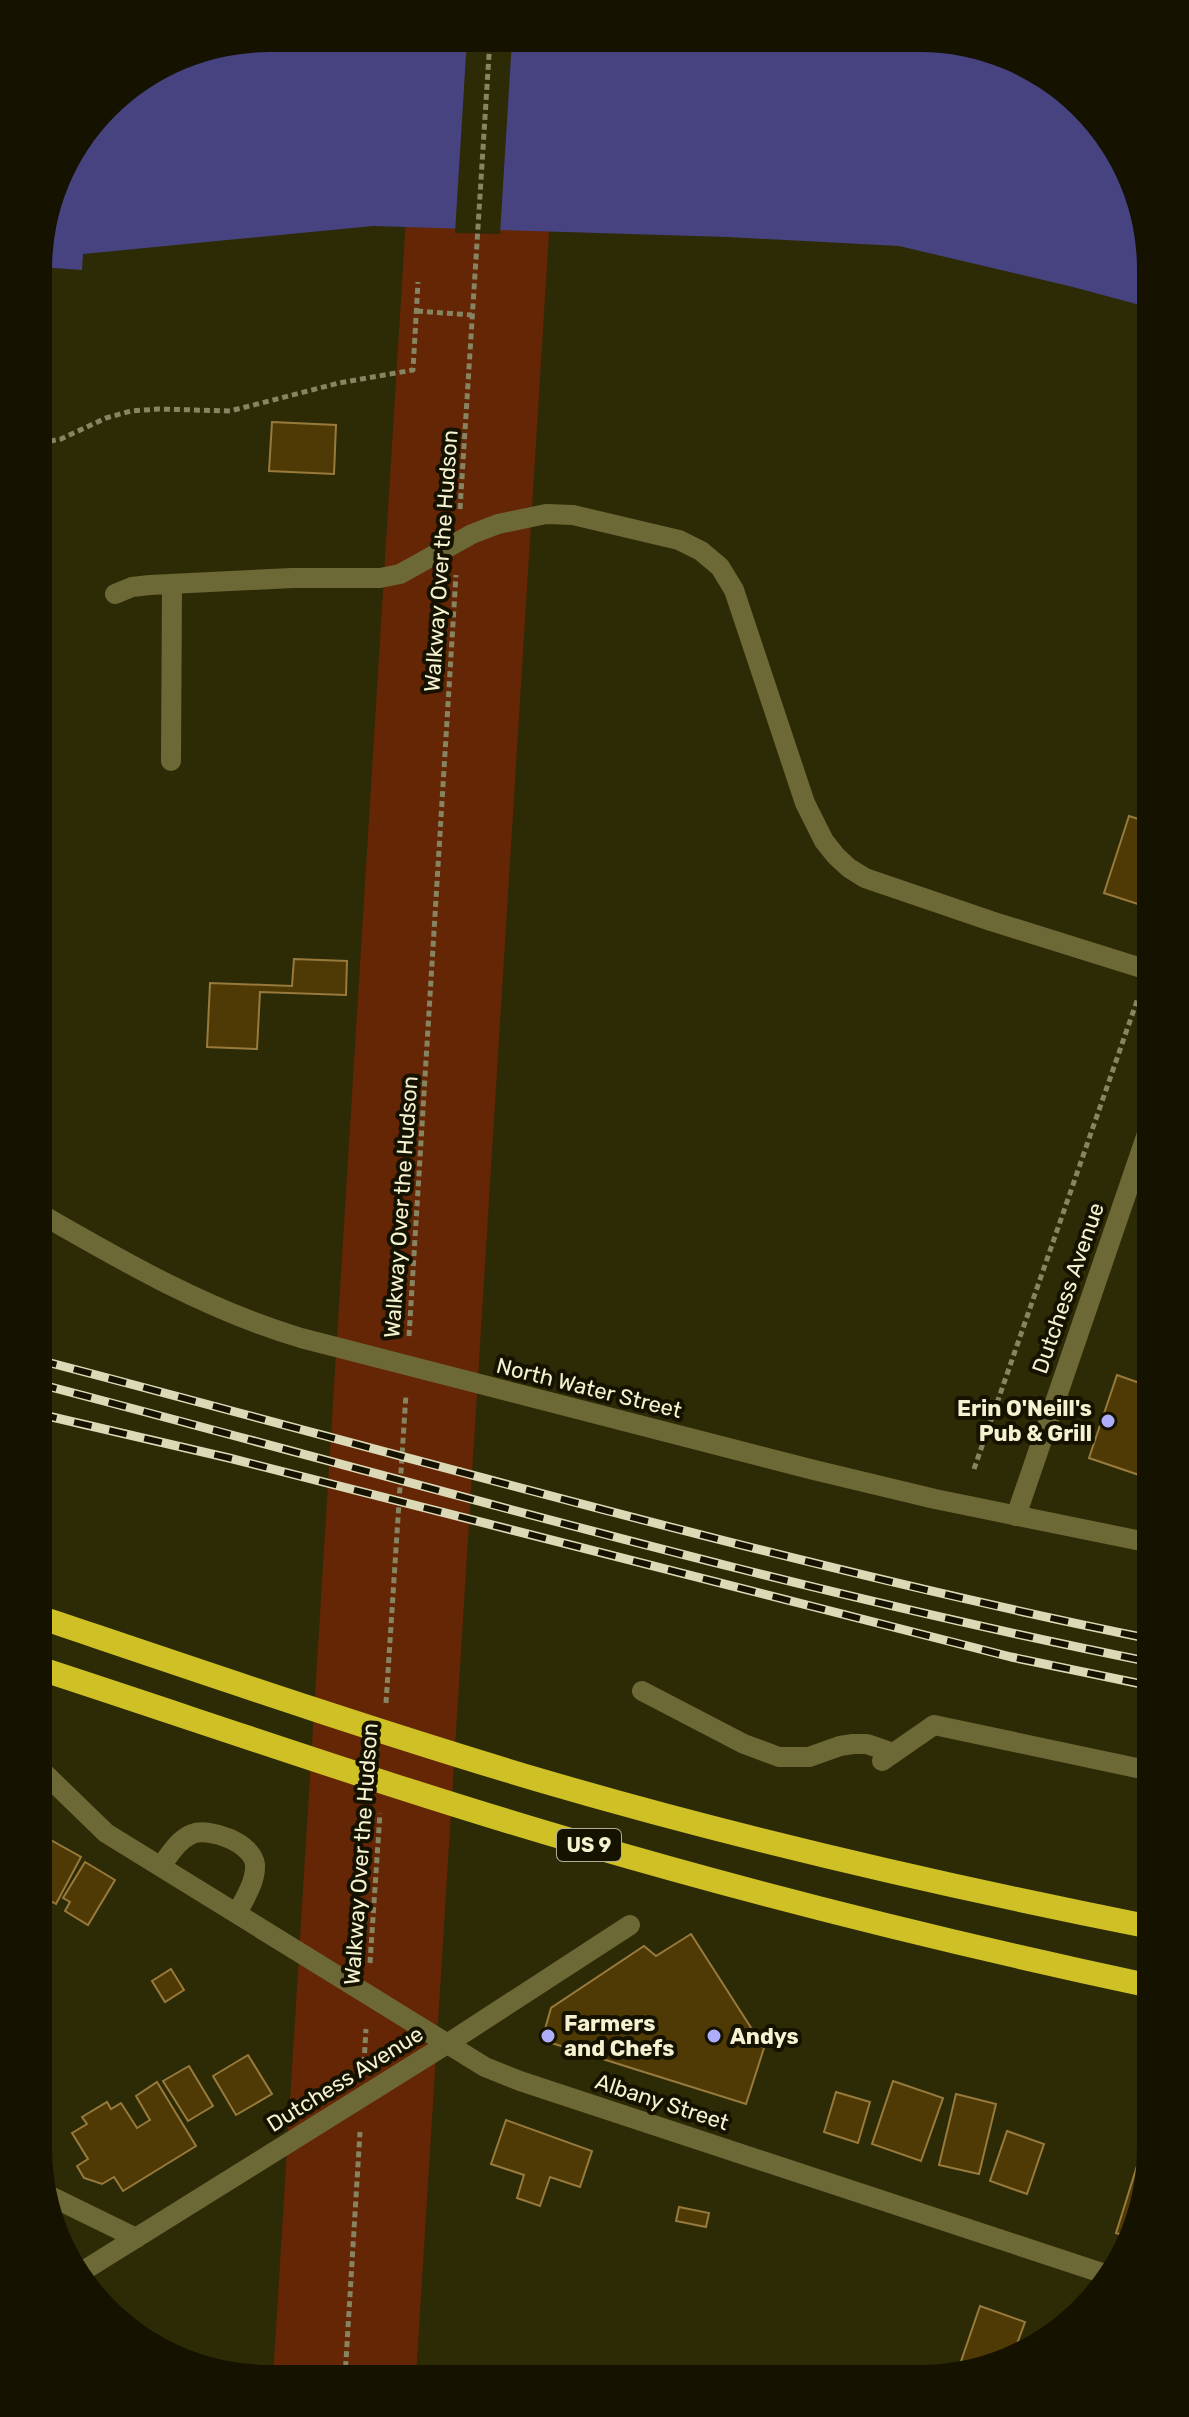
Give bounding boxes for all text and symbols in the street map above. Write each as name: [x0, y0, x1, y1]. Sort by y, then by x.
street label: Walkway Over the Hudson: [418, 429, 464, 693]
street label: Walkway Over the Hudson: [378, 1075, 424, 1339]
street label: Dutchess Avenue: [1026, 1199, 1110, 1377]
street label: North Water Street: [493, 1352, 685, 1424]
place label: Erin O'Neill's Pub & Grill: [957, 1395, 1092, 1447]
marker: Erin O'Neill's Pub & Grill: [1099, 1412, 1117, 1430]
street label: Walkway Over the Hudson: [338, 1722, 384, 1986]
road number: US 9: [557, 1829, 621, 1861]
place label: Farmers and Chefs: [564, 2010, 674, 2062]
street label: Dutchess Avenue: [262, 2020, 428, 2138]
place label: Andys: [730, 2023, 799, 2050]
marker: Farmers and Chefs: [539, 2027, 557, 2045]
marker: Andys: [705, 2027, 723, 2045]
street label: Albany Street: [592, 2068, 733, 2136]

